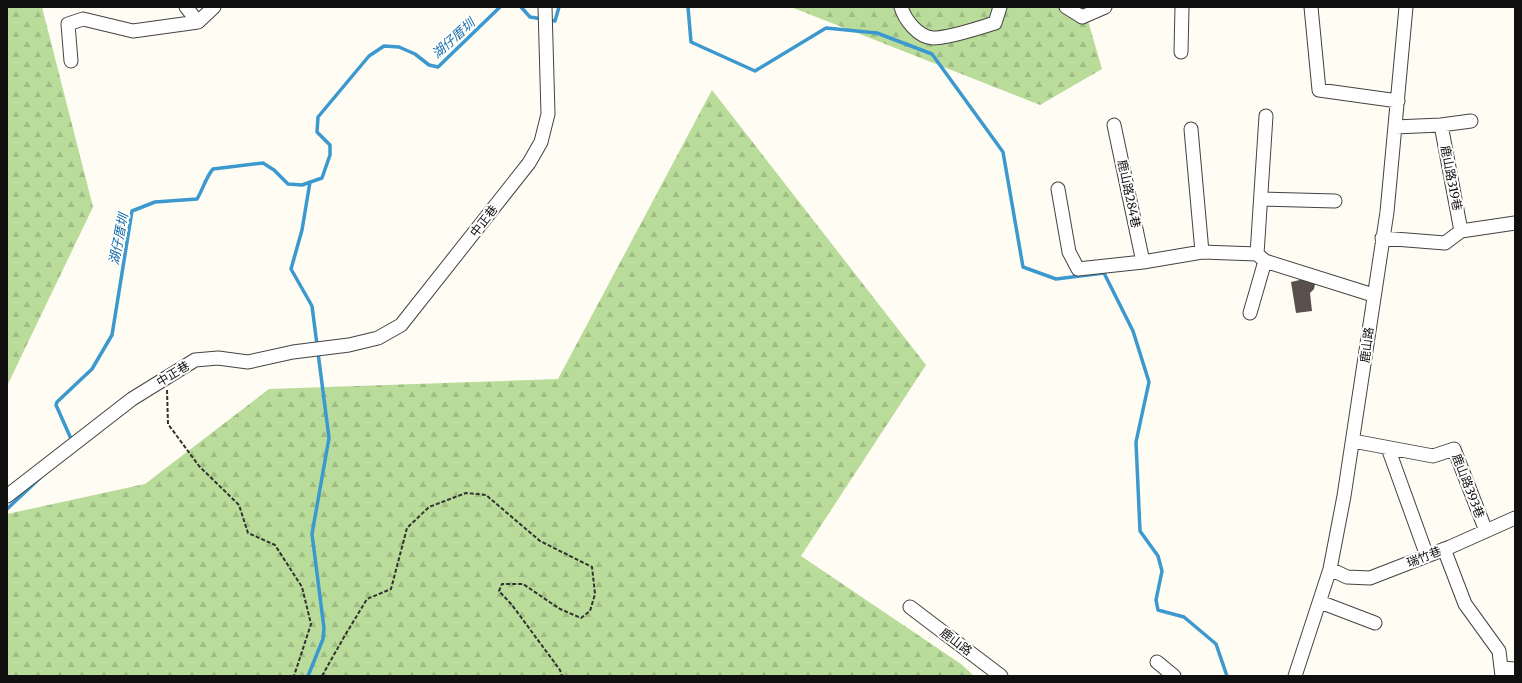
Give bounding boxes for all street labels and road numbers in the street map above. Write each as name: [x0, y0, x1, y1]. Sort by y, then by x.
street label: 鹿山路319巷: [1438, 144, 1465, 212]
street label: 鹿山路284巷: [1115, 158, 1144, 229]
street label: 中正巷: [467, 202, 501, 239]
street label: 鹿山路: [1357, 326, 1376, 364]
street label: 中正巷: [153, 358, 192, 389]
street label: 鹿山路393巷: [1449, 451, 1488, 520]
street label: 瑞竹巷: [1404, 543, 1443, 570]
street label: 鹿山路: [937, 625, 975, 658]

